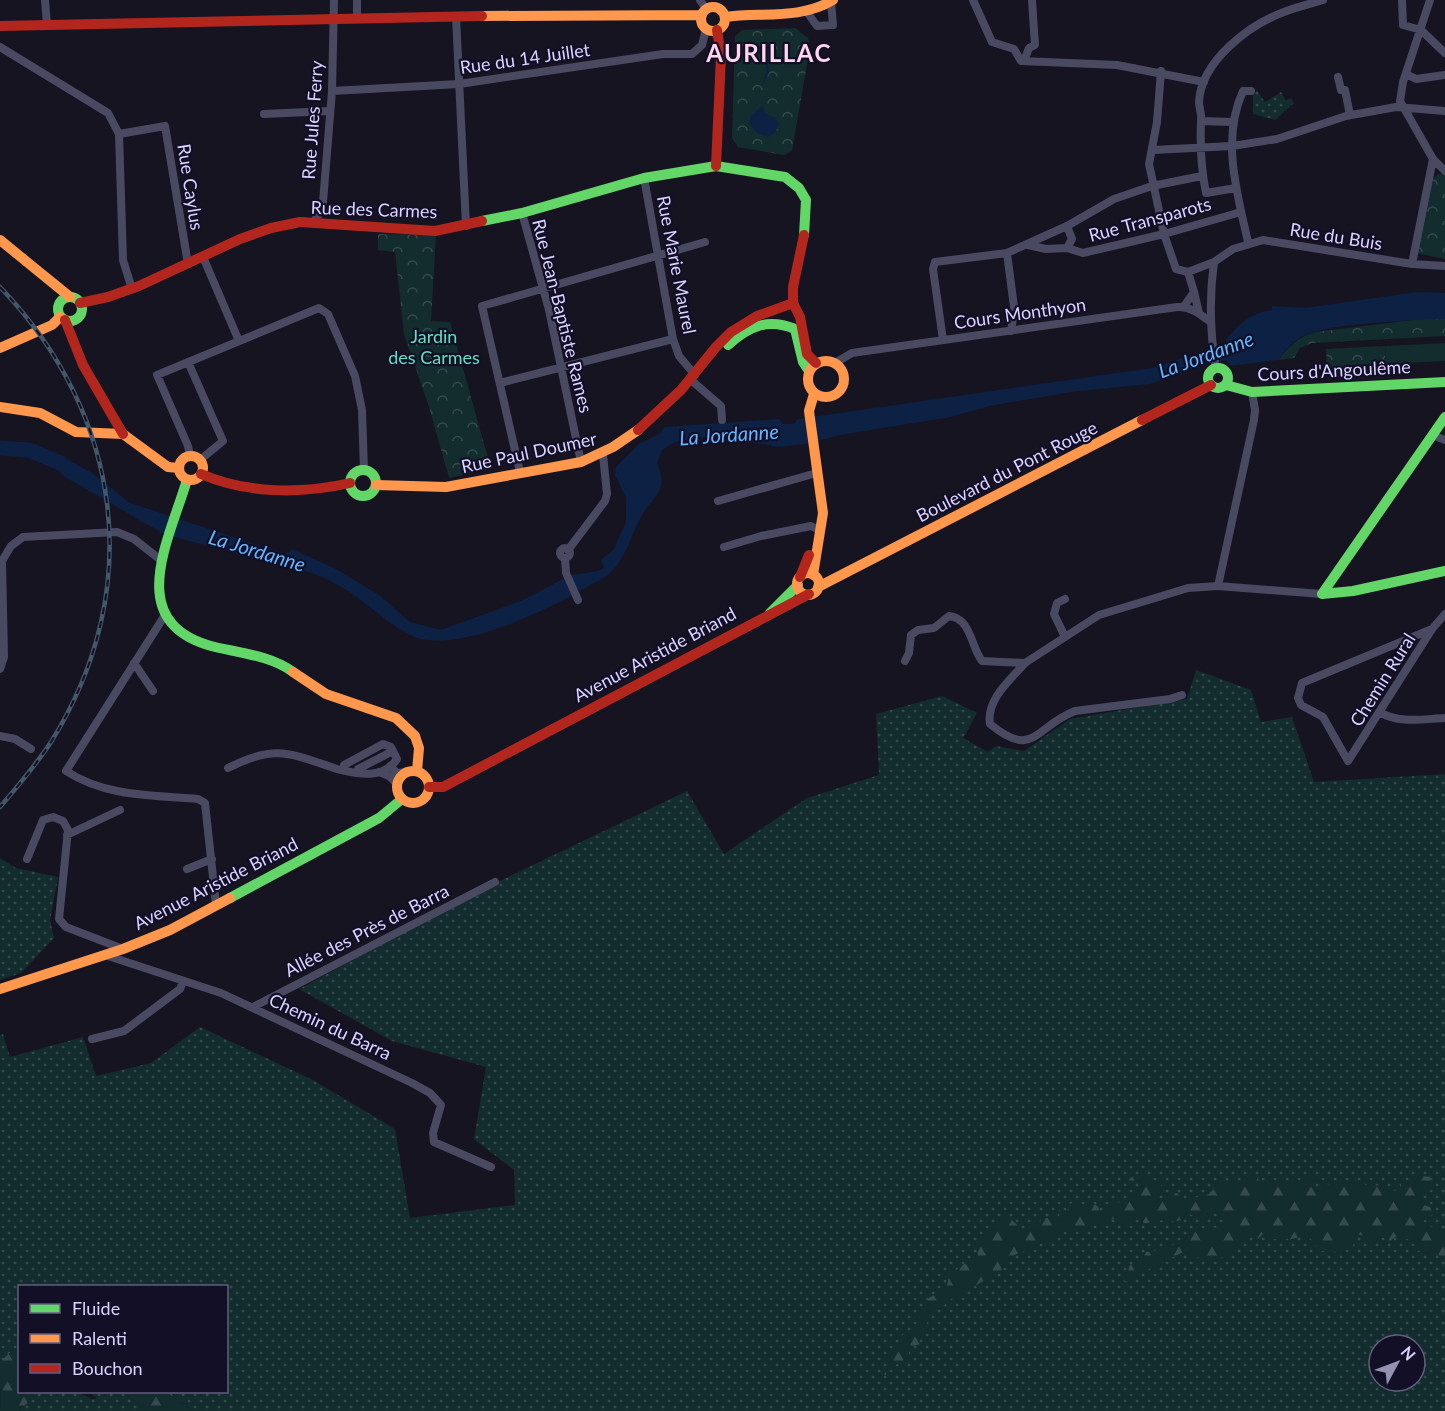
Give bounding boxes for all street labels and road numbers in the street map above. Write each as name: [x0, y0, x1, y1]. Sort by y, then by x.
street label: Rue du 14 Juillet: [459, 38, 592, 78]
street label: Rue Jules Ferry: [297, 59, 327, 180]
street label: Rue Caylus: [173, 142, 209, 232]
street label: Rue Transparots: [1086, 192, 1214, 246]
street label: Rue Marie Maurel: [653, 194, 701, 336]
street label: Rue des Carmes: [310, 196, 438, 222]
street label: Rue Jean-Baptiste Rames: [528, 217, 598, 415]
street label: Rue du Buis: [1288, 218, 1384, 254]
street label: Cours Monthyon: [952, 293, 1087, 333]
street label: Cours d'Angoulême: [1257, 355, 1411, 385]
street label: Boulevard du Pont Rouge: [912, 416, 1101, 526]
street label: Rue Paul Doumer: [459, 427, 599, 477]
street label: Avenue Aristide Briand: [569, 602, 740, 706]
street label: Chemin Rural: [1345, 629, 1420, 730]
street label: Avenue Aristide Briand: [130, 832, 301, 934]
street label: Allée des Près de Barra: [281, 879, 452, 981]
street label: Chemin du Barra: [266, 988, 395, 1064]

